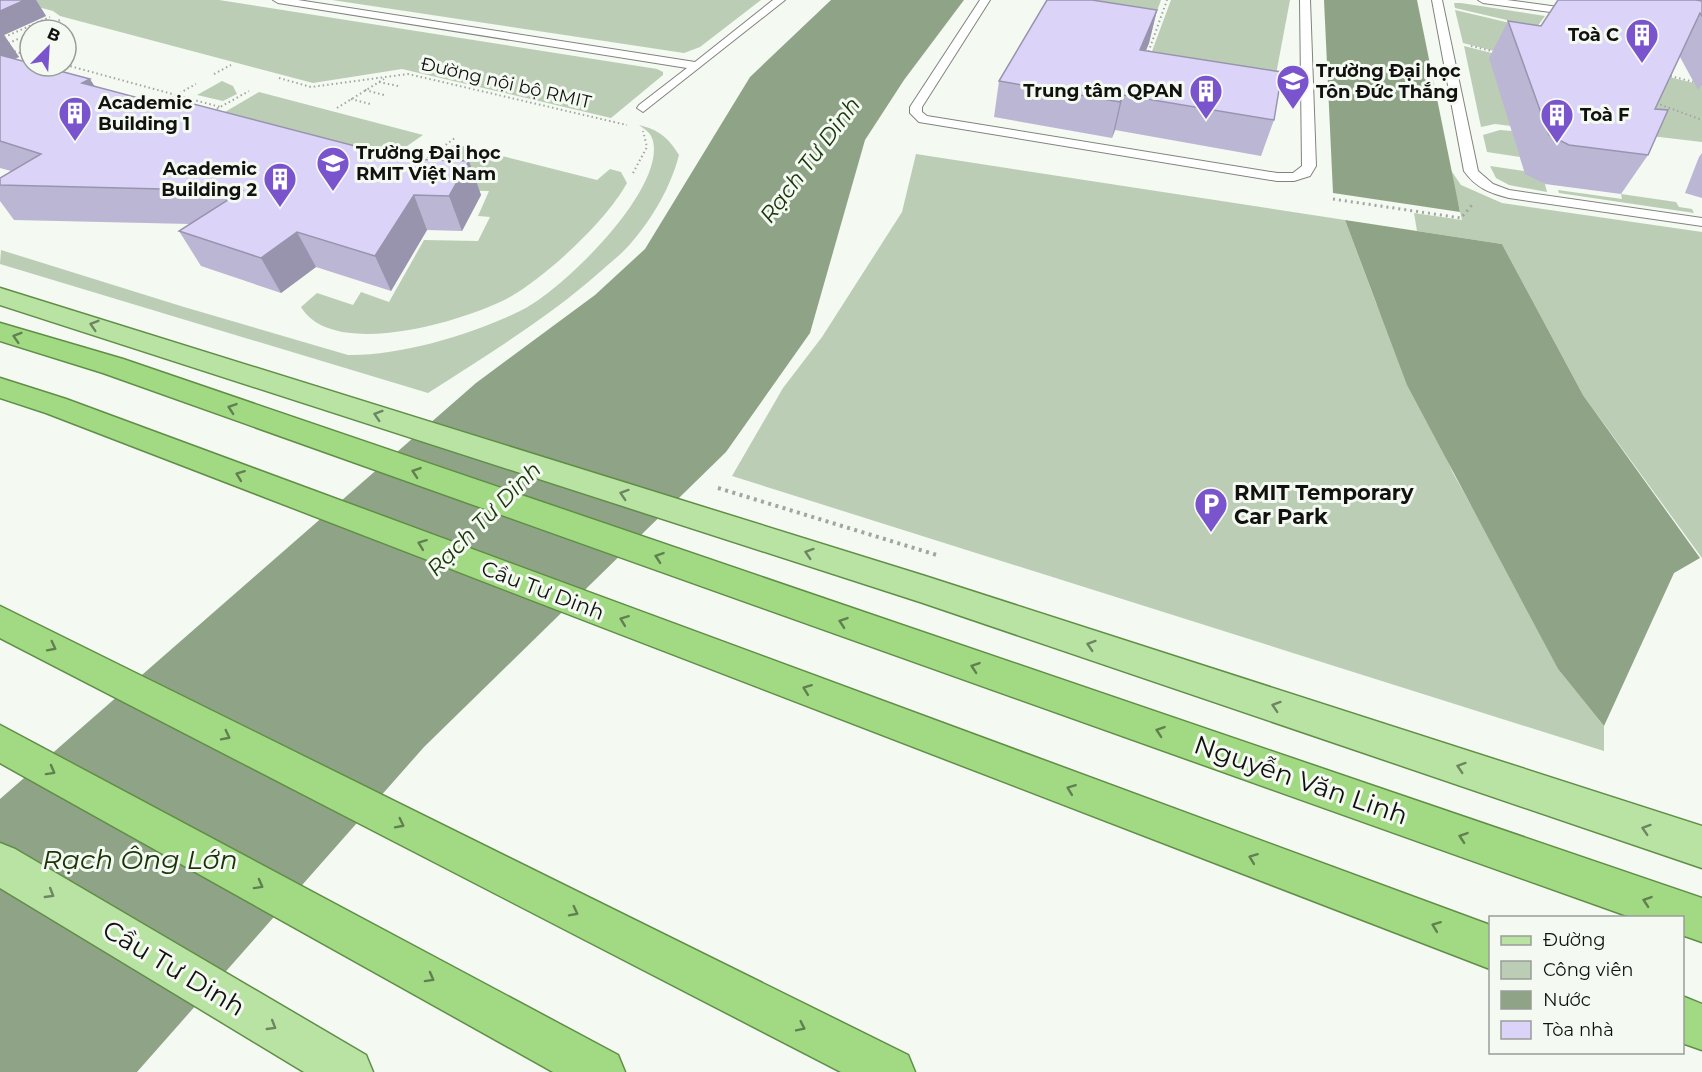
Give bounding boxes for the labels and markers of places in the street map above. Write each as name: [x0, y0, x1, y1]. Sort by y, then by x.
building icon: Toà C: [1624, 17, 1660, 64]
place label: Toà C: [1568, 24, 1619, 46]
place label: Trường Đại học Tôn Đức Thắng: [1316, 60, 1461, 103]
school or university icon: Trường Đại học Tôn Đức Thắng: [1275, 63, 1311, 110]
building icon: Trung tâm QPAN: [1188, 73, 1224, 120]
place label: Trung tâm QPAN: [1023, 80, 1183, 102]
place label: Academic Building 1: [97, 92, 193, 135]
building icon: Academic Building 1: [57, 95, 93, 142]
building icon: Toà F: [1539, 97, 1575, 144]
place label: Toà F: [1580, 104, 1630, 126]
place label: Trường Đại học RMIT Việt Nam: [356, 142, 501, 185]
school or university icon: Trường Đại học RMIT Việt Nam: [315, 145, 351, 192]
place label: Academic Building 2: [161, 158, 257, 201]
building icon: Academic Building 2: [262, 161, 298, 208]
place label: RMIT Temporary Car Park: [1234, 480, 1414, 529]
parking icon: RMIT Temporary Car Park: [1193, 486, 1229, 533]

